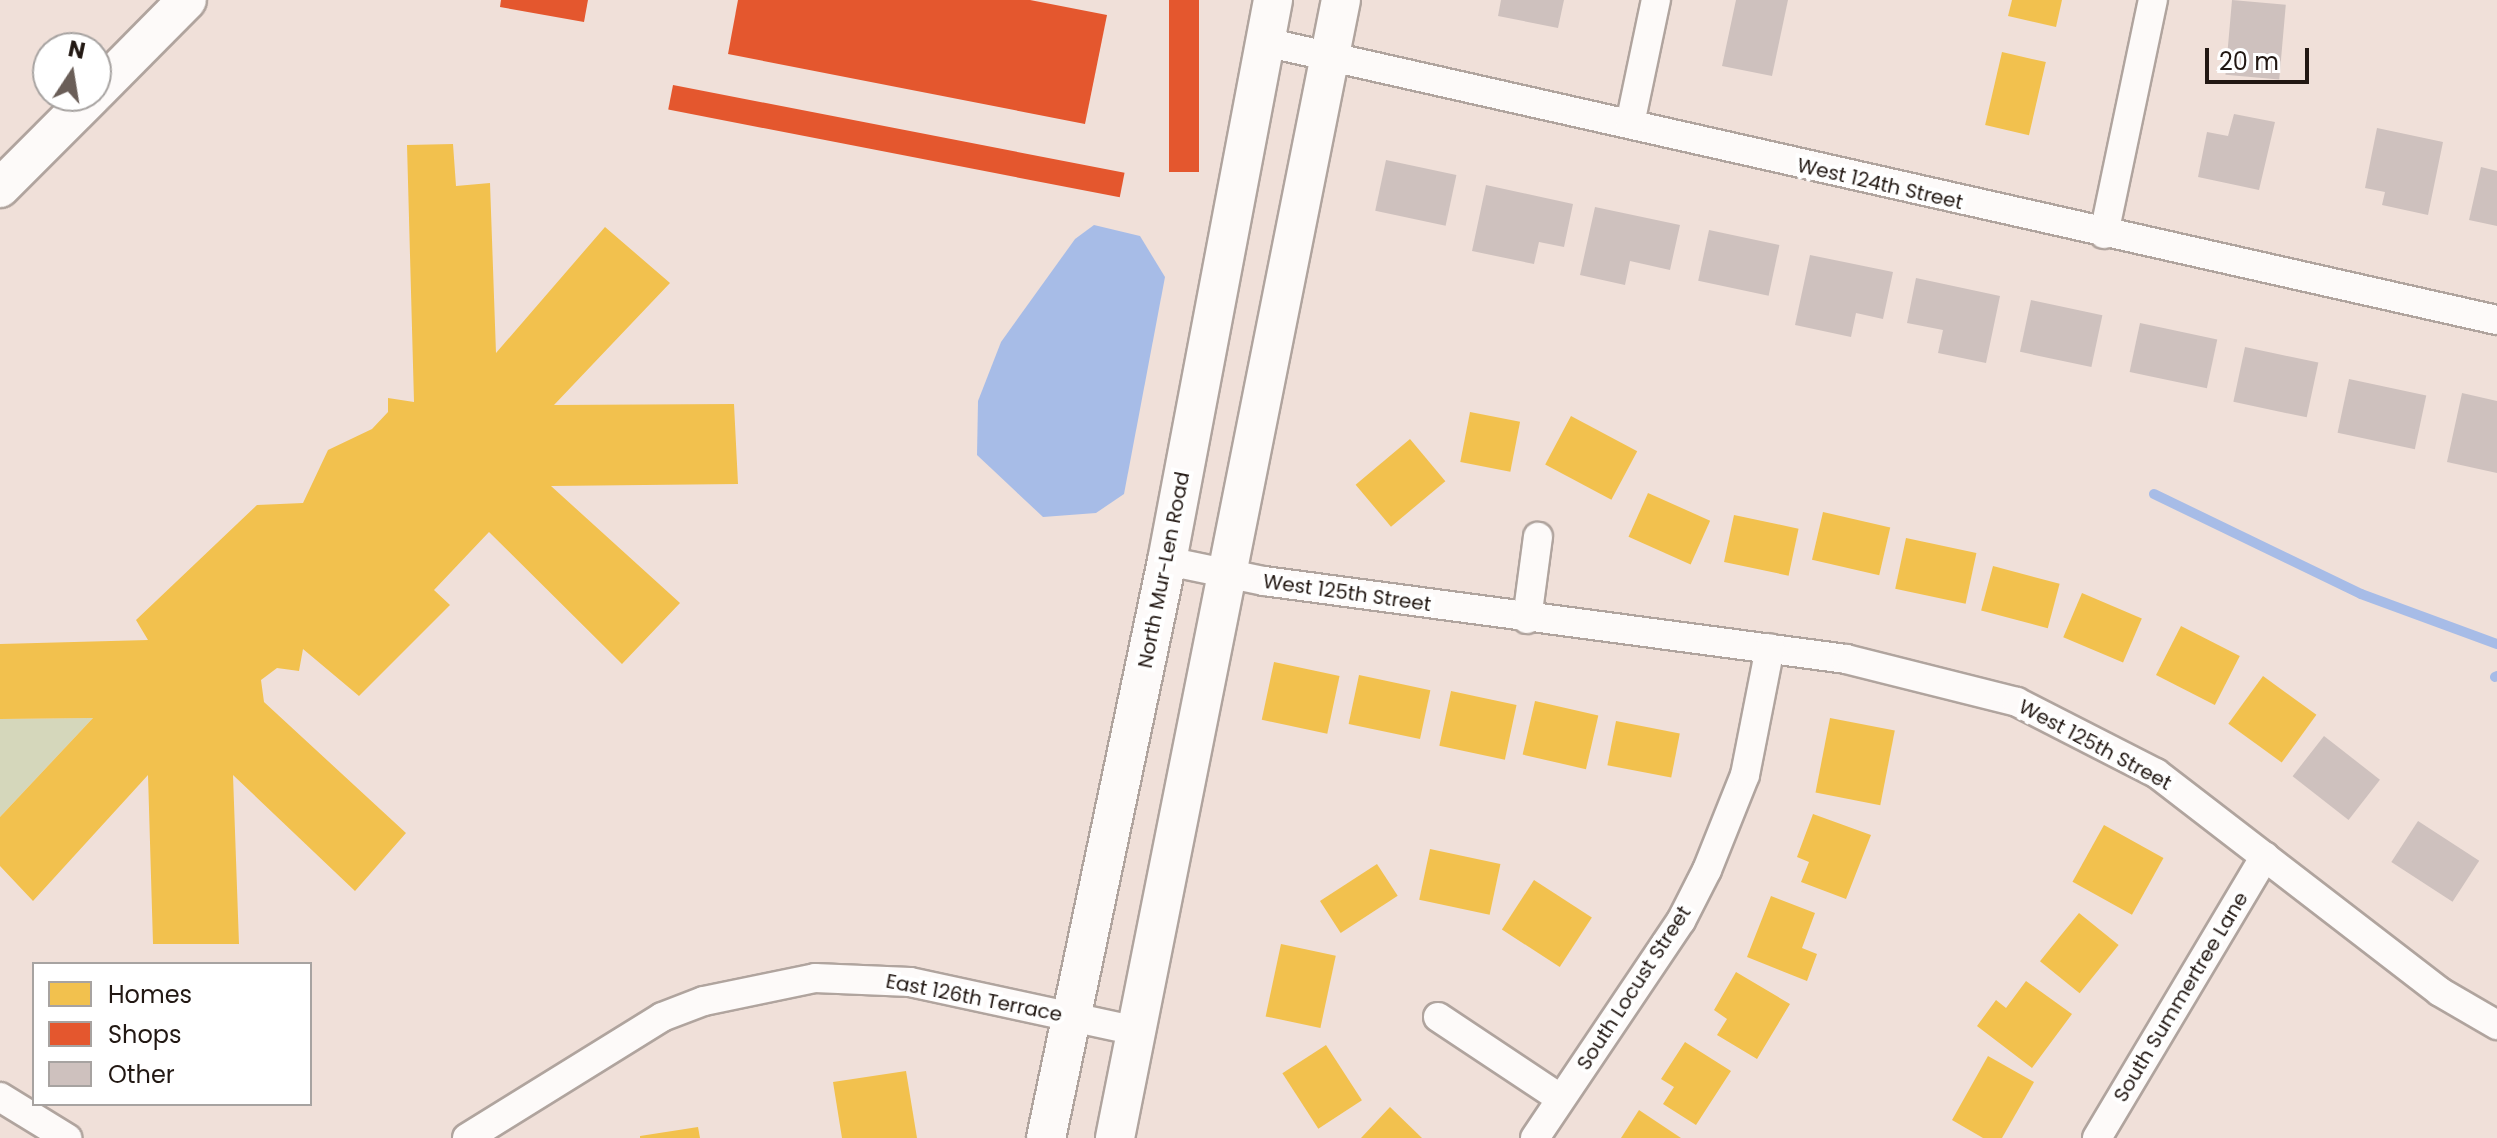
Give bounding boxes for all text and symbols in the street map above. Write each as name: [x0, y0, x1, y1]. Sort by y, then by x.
north arrow: [32, 32, 112, 112]
scale bar: [2209, 32, 2313, 82]
text: N: [65, 33, 88, 67]
text: 20 m: [2219, 45, 2279, 78]
street label: West 124th Street: [1795, 153, 1965, 215]
street label: North Mur-Len Road: [1133, 470, 1195, 670]
street label: West 125th Street: [1261, 569, 1433, 617]
street label: West 125th Street: [2015, 695, 2175, 795]
street label: South Summertree Lane: [2109, 888, 2253, 1106]
street label: South Locust Street: [1572, 901, 1696, 1075]
legend: [32, 962, 312, 1106]
street label: East 126th Terrace: [884, 969, 1064, 1027]
text: Homes: [108, 978, 192, 1011]
text: Shops: [108, 1018, 182, 1051]
text: Other: [108, 1058, 175, 1091]

